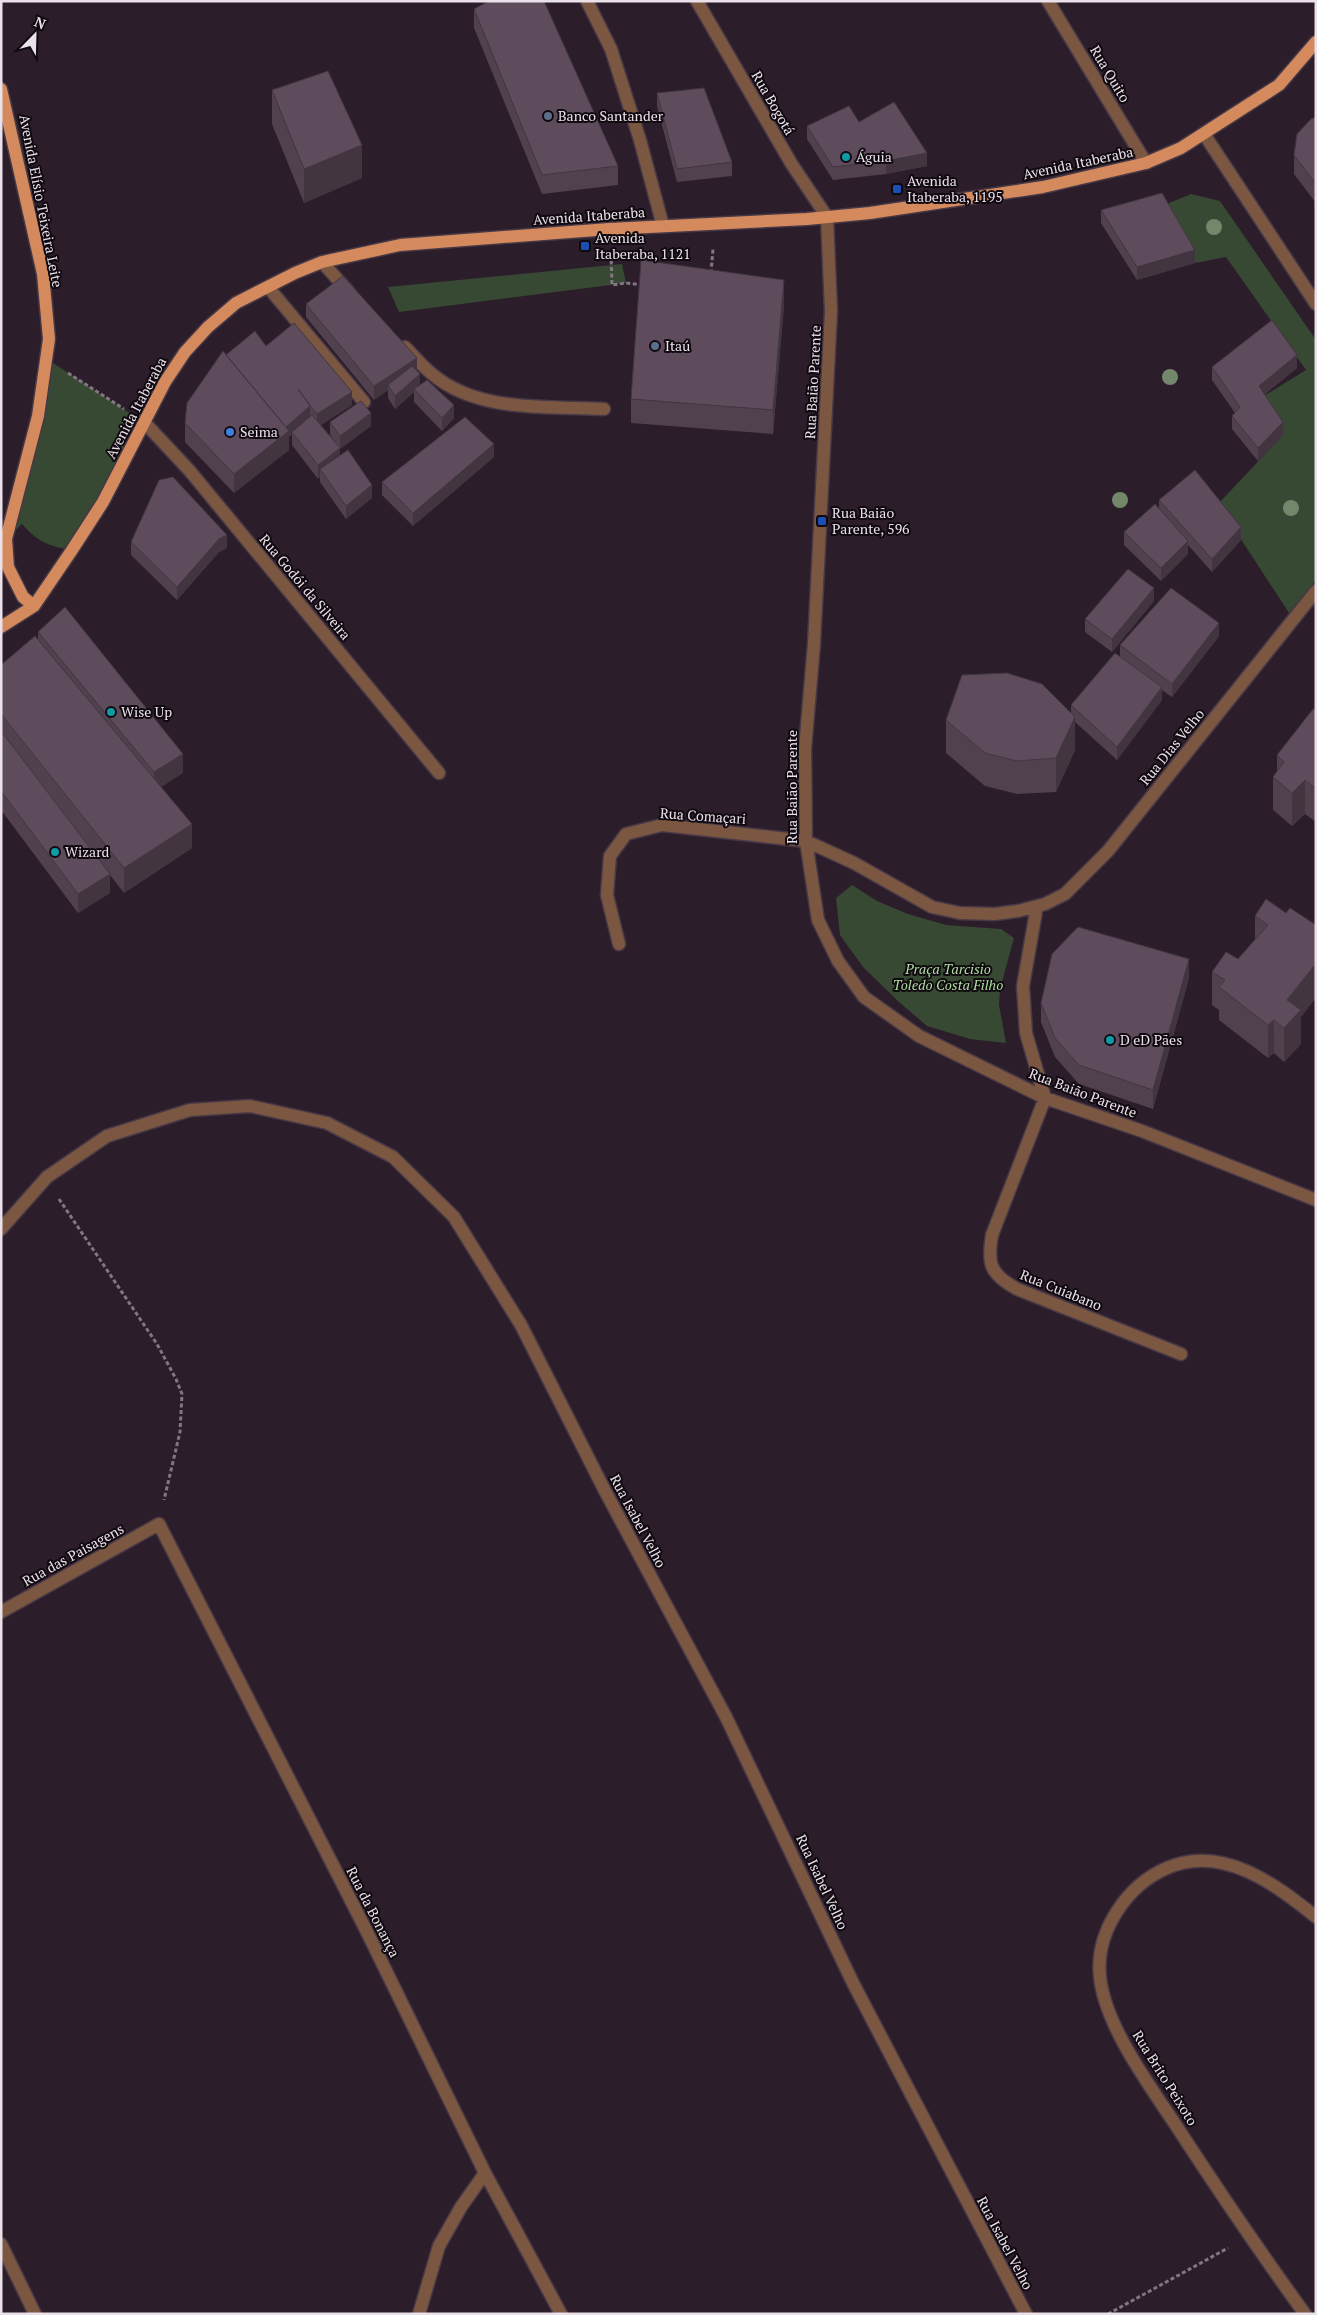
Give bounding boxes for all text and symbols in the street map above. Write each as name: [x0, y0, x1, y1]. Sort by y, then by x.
north arrow: [10, 10, 60, 60]
text: N: [32, 12, 49, 34]
street label: Rua Quito: [1086, 42, 1135, 106]
street label: Rua Bogotá: [747, 67, 799, 138]
place label: Banco Santander: [558, 106, 664, 125]
marker: Banco Santander: [542, 110, 554, 122]
street label: Avenida Elísio Teixeira Leite: [15, 113, 68, 289]
street label: Avenida Itaberaba: [1021, 142, 1135, 183]
place label: Águia: [856, 147, 892, 166]
marker: Águia: [840, 151, 852, 163]
place label: Avenida Itaberaba, 1195: [907, 171, 1003, 206]
marker: Avenida Itaberaba, 1195: [891, 183, 903, 195]
street label: Avenida Itaberaba: [532, 202, 646, 229]
place label: Avenida Itaberaba, 1121: [595, 228, 691, 263]
marker: Avenida Itaberaba, 1121: [579, 240, 591, 252]
street label: Rua Baião Parente: [800, 325, 825, 439]
place label: Itaú: [665, 336, 690, 355]
marker: Itaú: [649, 340, 661, 352]
street label: Avenida Itaberaba: [101, 354, 170, 462]
place label: Seima: [240, 422, 278, 441]
marker: Seima: [224, 426, 236, 438]
place label: Rua Baião Parente, 596: [832, 503, 910, 538]
marker: Rua Baião Parente, 596: [816, 515, 828, 527]
street label: Rua Godói da Silveira: [255, 530, 355, 644]
place label: Wise Up: [121, 702, 172, 721]
street label: Rua Dias Velho: [1135, 704, 1208, 789]
marker: Wise Up: [105, 706, 117, 718]
street label: Rua Baião Parente: [782, 730, 801, 844]
street label: Rua Comaçari: [659, 803, 747, 828]
place label: Wizard: [65, 842, 110, 861]
marker: Wizard: [49, 846, 61, 858]
park label: Praça Tarcisio Toledo Costa Filho: [893, 959, 1003, 994]
place label: D eD Pães: [1120, 1030, 1182, 1049]
marker: D eD Pães: [1104, 1034, 1116, 1046]
street label: Rua Baião Parente: [1027, 1063, 1140, 1122]
street label: Rua Cuiabano: [1018, 1265, 1105, 1315]
street label: Rua Isabel Velho: [606, 1471, 671, 1571]
street label: Rua das Paisagens: [19, 1519, 127, 1590]
street label: Rua Isabel Velho: [792, 1831, 853, 1933]
street label: Rua da Bonança: [342, 1863, 404, 1960]
street label: Rua Brito Peixoto: [1129, 2027, 1202, 2129]
street label: Rua Isabel Velho: [973, 2193, 1038, 2293]

